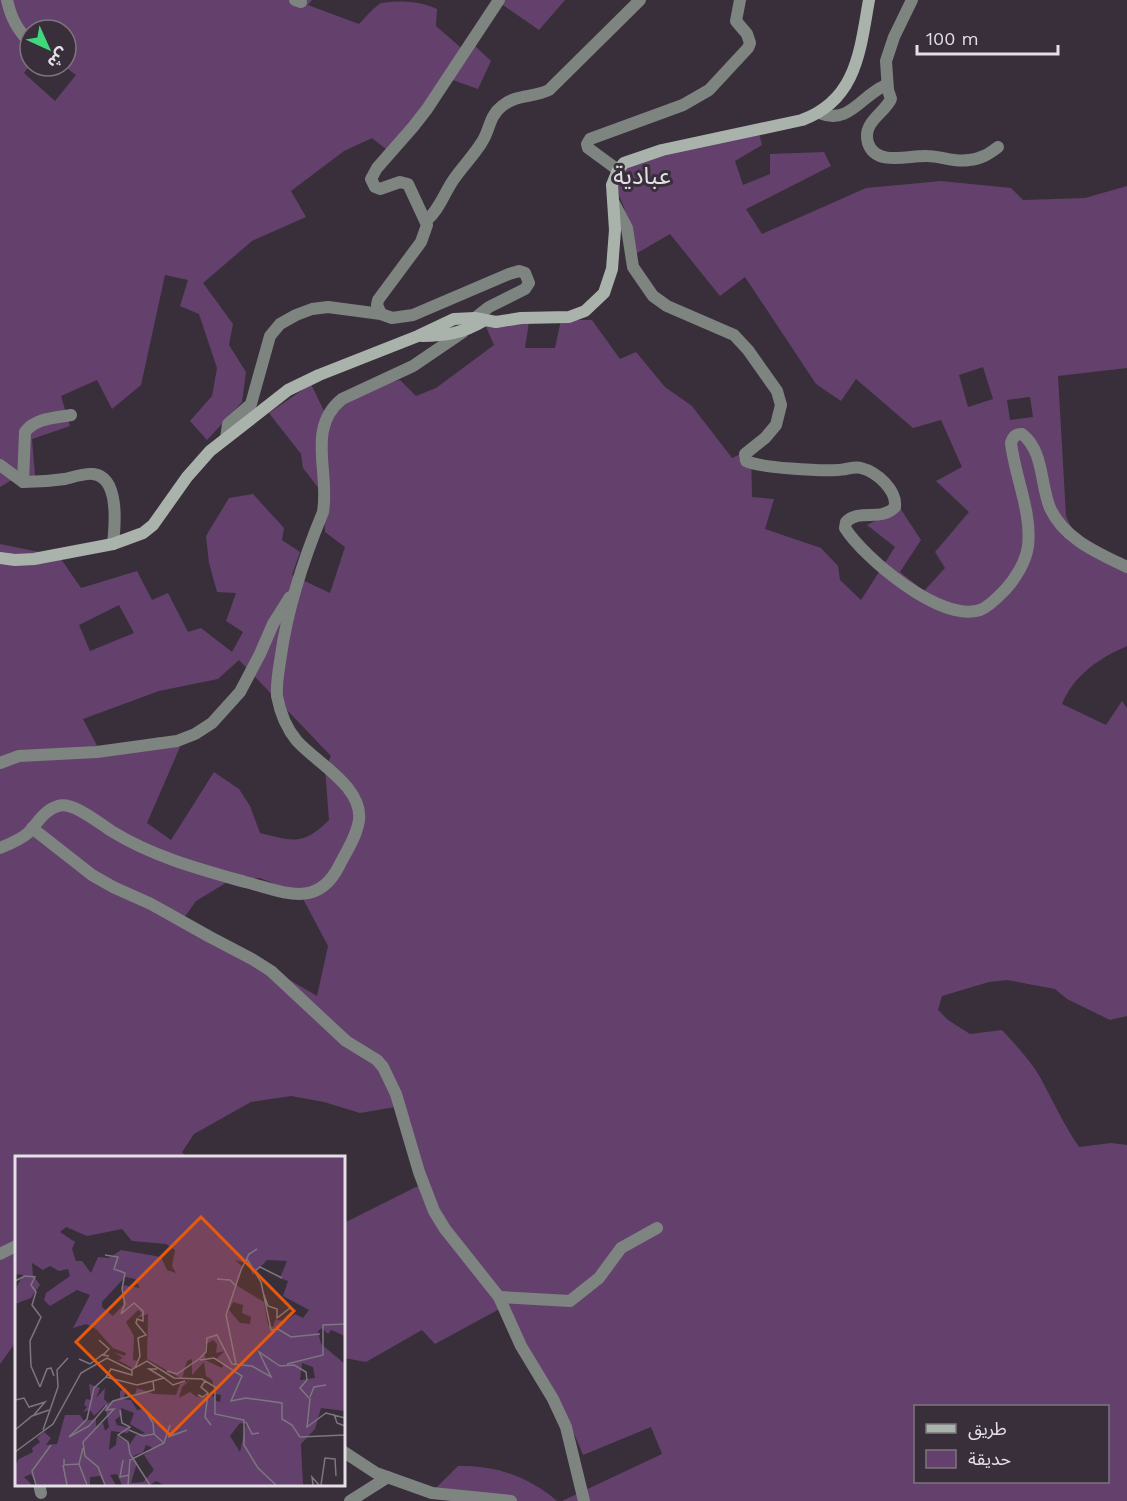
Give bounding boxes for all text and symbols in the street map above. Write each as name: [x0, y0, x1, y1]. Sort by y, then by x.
north arrow: [18, 18, 78, 78]
scale bar: [917, 18, 1058, 56]
text: 100 m: [926, 28, 979, 49]
text: ش: [44, 44, 73, 73]
district label: عبادية: [613, 162, 671, 190]
inset map: [15, 1156, 345, 1486]
legend: [914, 1405, 1109, 1483]
text: طريق: [968, 1418, 1007, 1440]
text: حديقة: [968, 1448, 1011, 1469]

